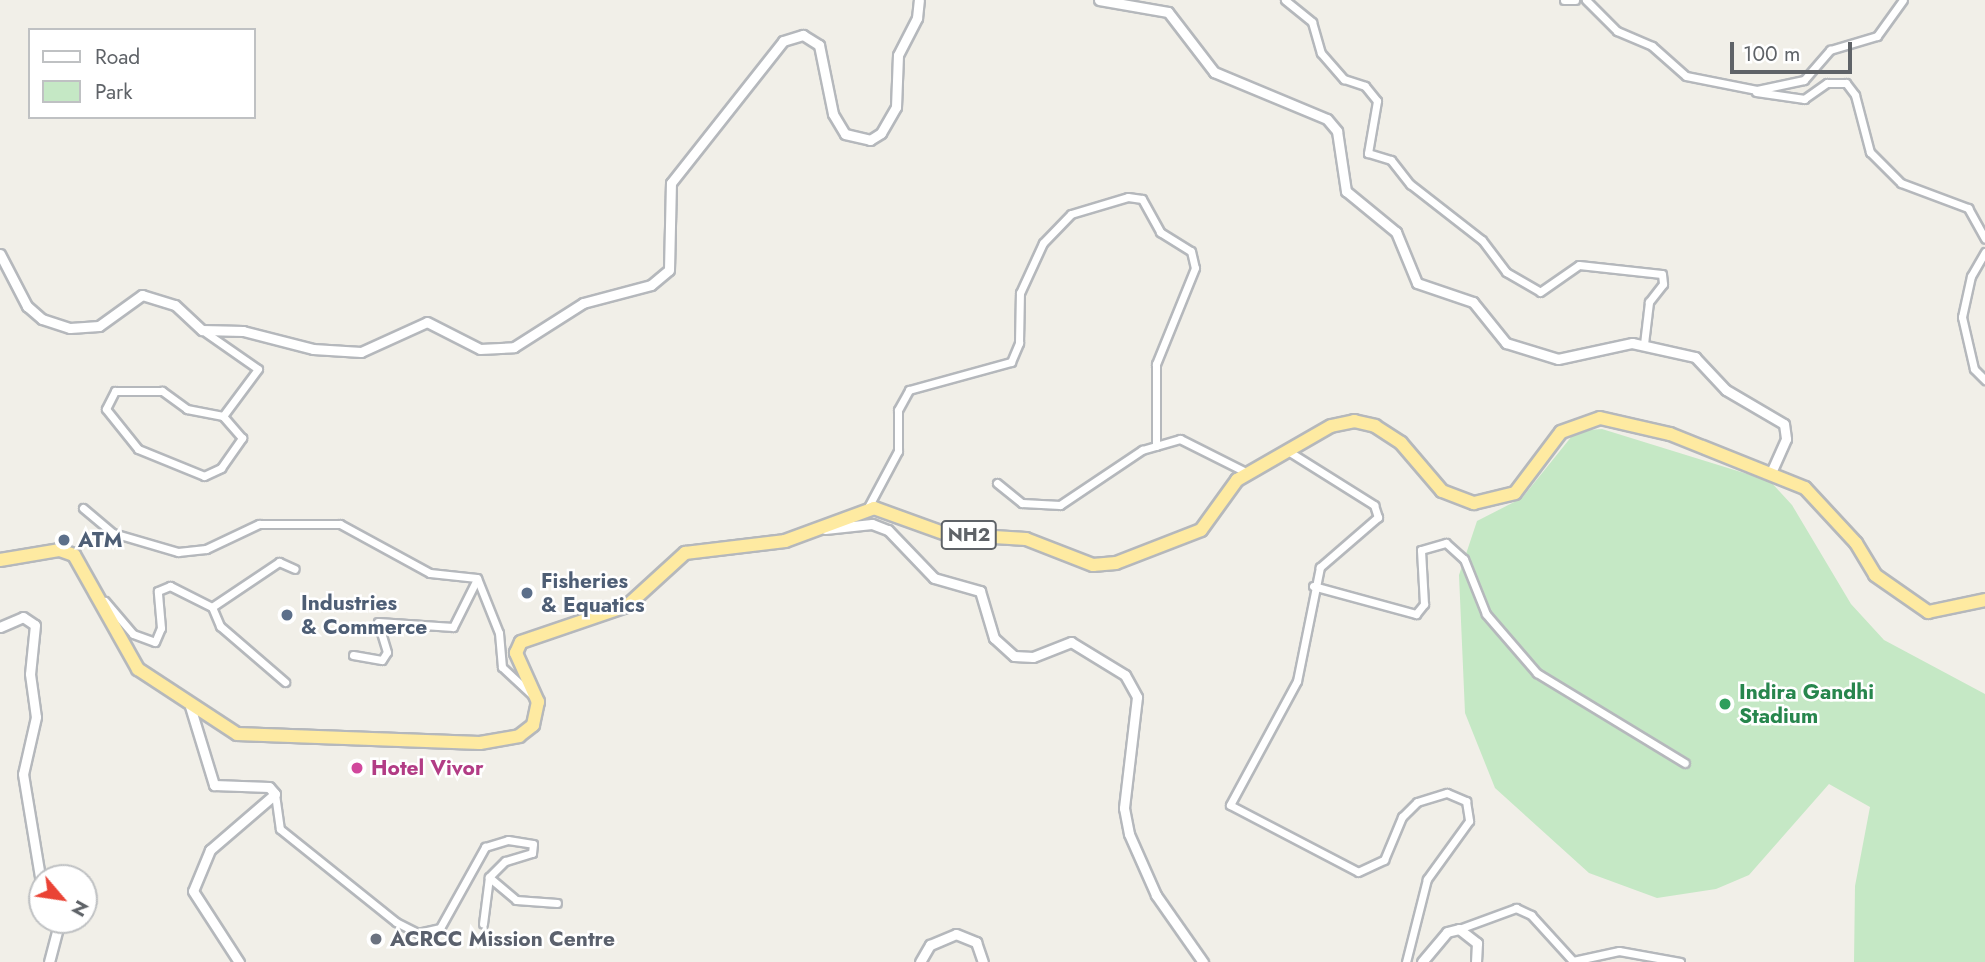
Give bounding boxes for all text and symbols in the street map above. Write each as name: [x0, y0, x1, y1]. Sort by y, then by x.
legend: [28, 28, 256, 119]
scale bar: [1733, 28, 1856, 72]
text: 100 m: [1743, 39, 1800, 69]
text: Road: [95, 42, 140, 72]
text: Park: [95, 77, 132, 107]
road number: NH2: [939, 520, 999, 550]
place label: ATM: [78, 527, 122, 553]
marker: ATM: [56, 532, 72, 548]
place label: Fisheries & Equatics: [541, 568, 645, 618]
marker: Fisheries & Equatics: [519, 585, 535, 601]
place label: Industries & Commerce: [301, 590, 427, 640]
marker: Industries & Commerce: [279, 607, 295, 623]
place label: Indira Gandhi Stadium: [1739, 679, 1874, 729]
marker: Indira Gandhi Stadium: [1717, 696, 1733, 712]
place label: Hotel Vivor: [371, 755, 484, 781]
marker: Hotel Vivor: [349, 760, 365, 776]
north arrow: [28, 864, 98, 934]
text: N: [65, 895, 96, 922]
place label: ACRCC Mission Centre: [390, 926, 615, 952]
marker: ACRCC Mission Centre: [368, 931, 384, 947]

